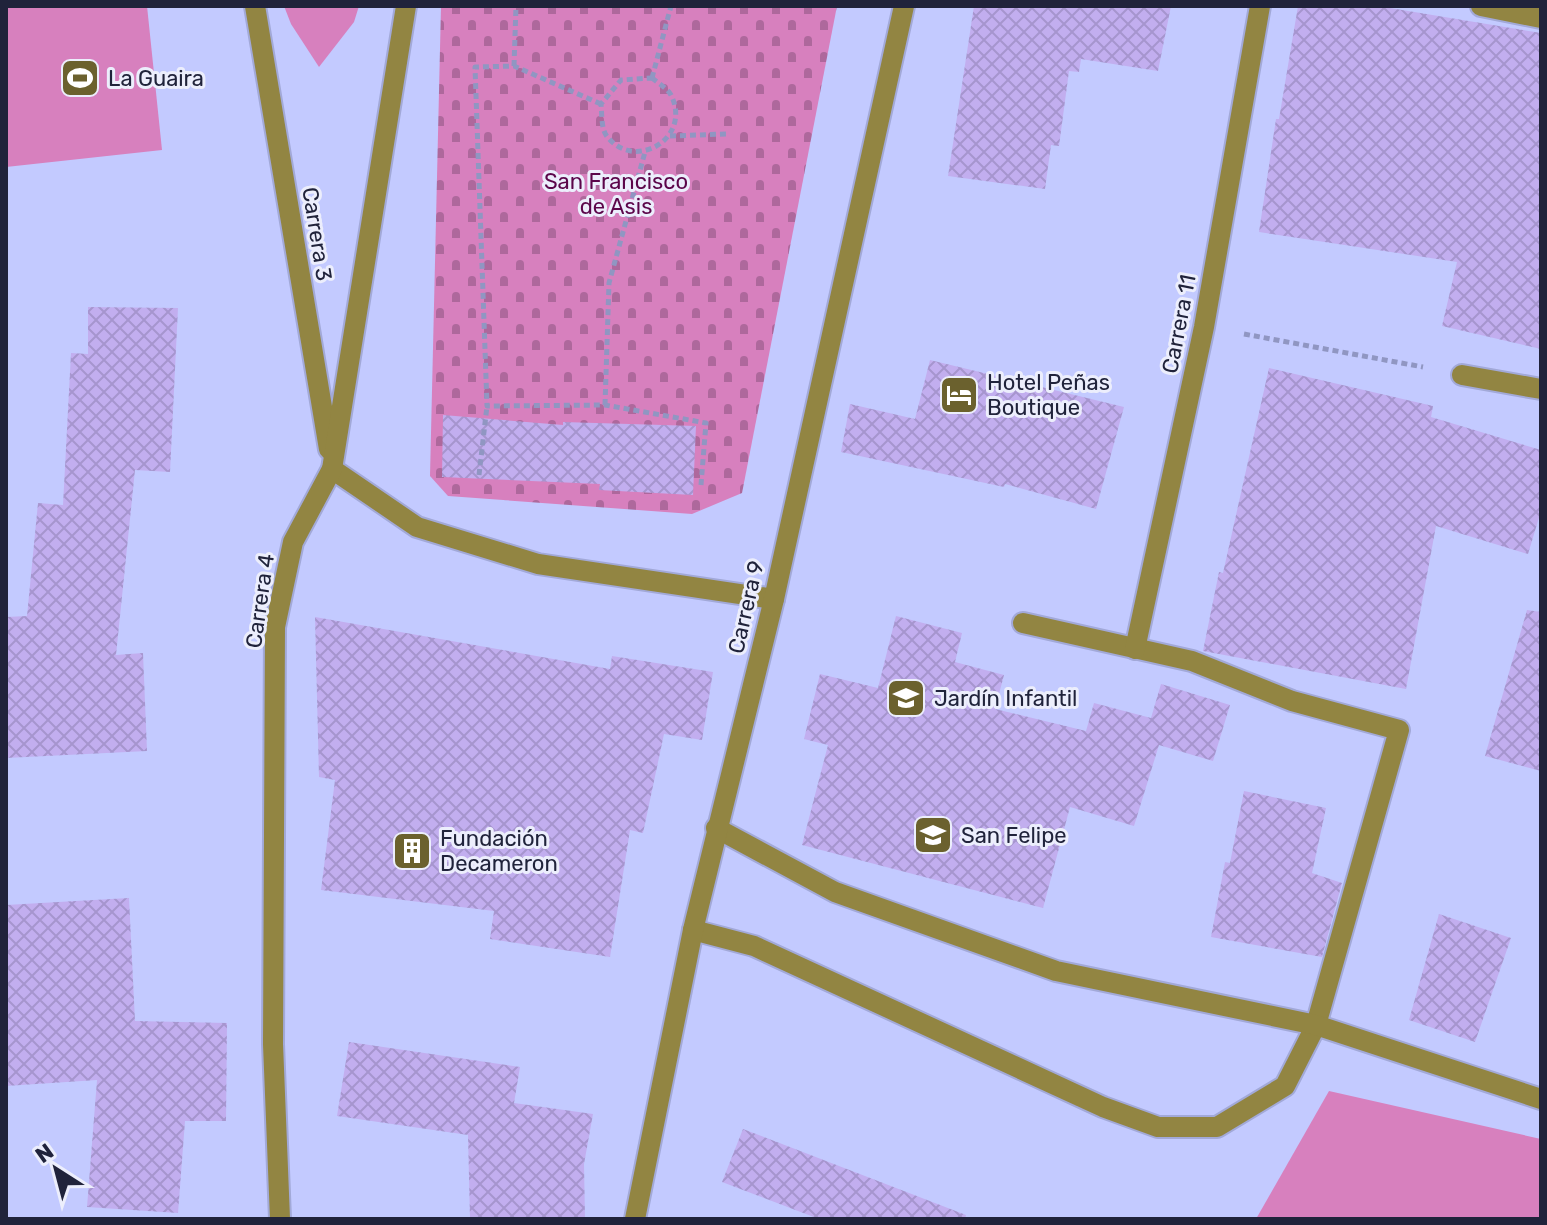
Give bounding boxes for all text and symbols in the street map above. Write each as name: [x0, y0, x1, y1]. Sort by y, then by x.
sports icon: La Guaira: [59, 57, 101, 99]
place label: La Guaira: [108, 65, 204, 92]
park label: San Francisco de Asis: [544, 168, 688, 220]
street label: Carrera 3: [296, 185, 338, 283]
street label: Carrera 11: [1156, 272, 1202, 376]
place label: Hotel Peñas Boutique: [987, 369, 1110, 421]
hotel icon: Hotel Peñas Boutique: [938, 374, 980, 416]
street label: Carrera 4: [240, 552, 280, 650]
street label: Carrera 9: [722, 558, 770, 656]
school or university icon: Jardín Infantil: [885, 677, 927, 719]
place label: Jardín Infantil: [934, 685, 1077, 712]
school or university icon: San Felipe: [912, 814, 954, 856]
place label: San Felipe: [961, 822, 1067, 849]
place label: Fundación Decameron: [440, 825, 558, 877]
building icon: Fundación Decameron: [391, 830, 433, 872]
north arrow: [16, 1129, 96, 1209]
text: N: [30, 1138, 59, 1169]

